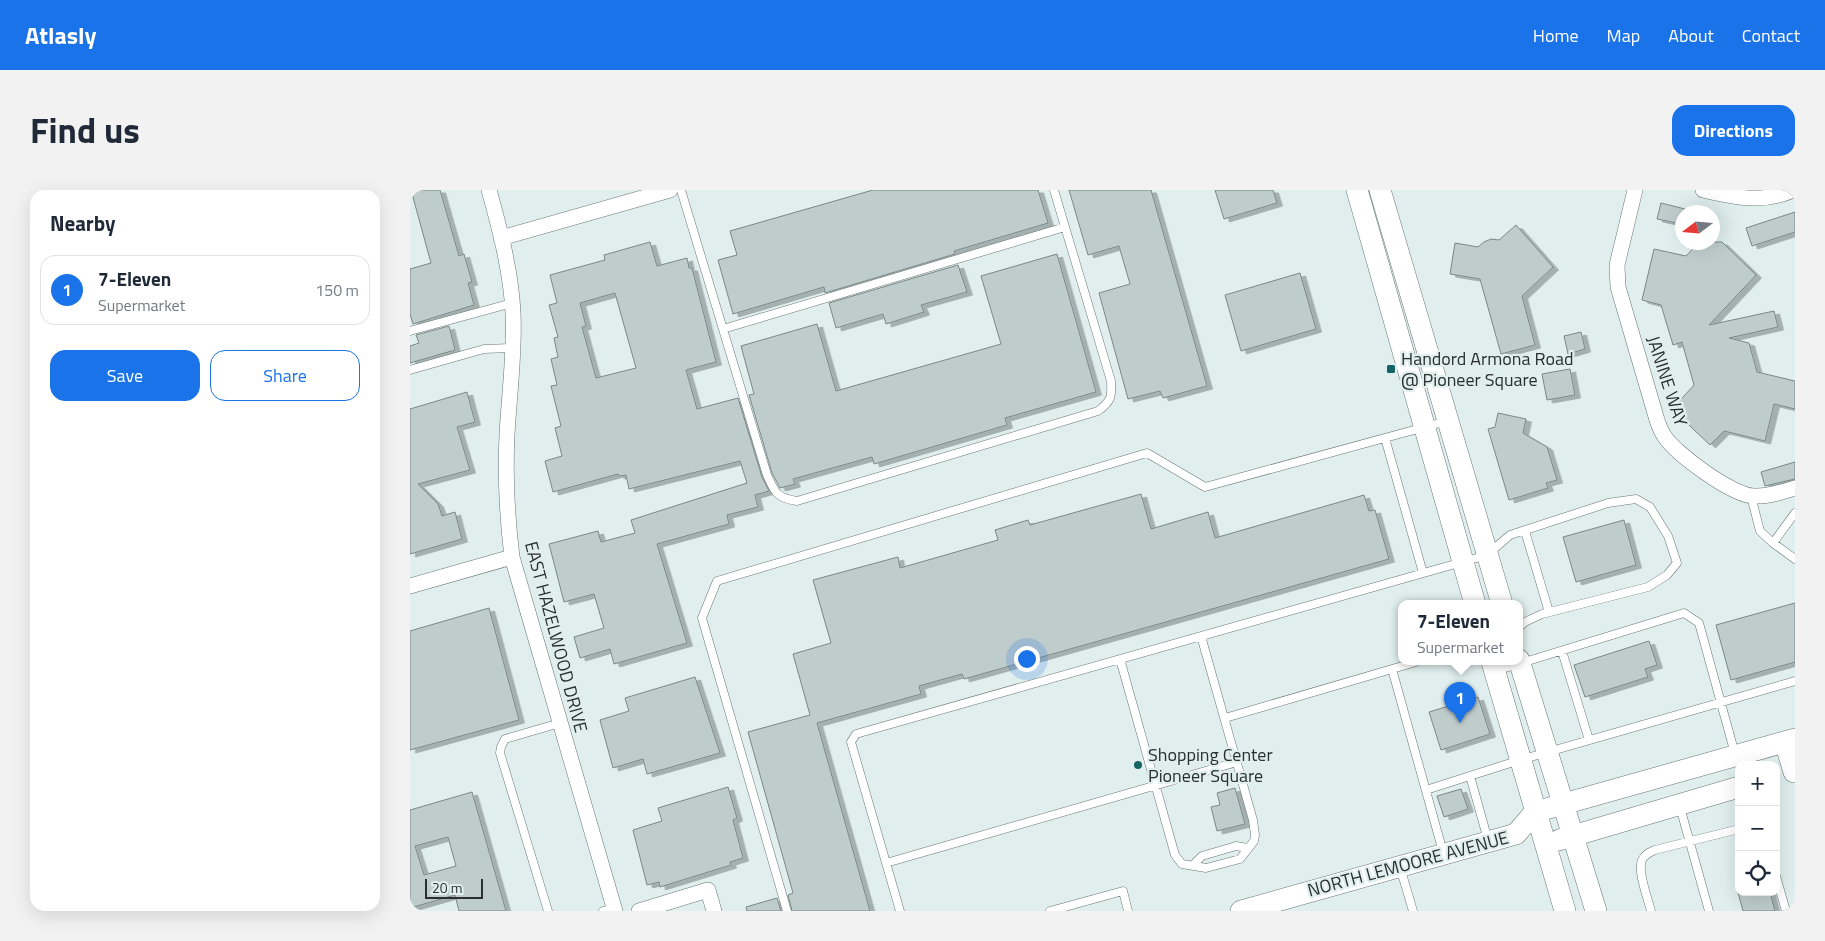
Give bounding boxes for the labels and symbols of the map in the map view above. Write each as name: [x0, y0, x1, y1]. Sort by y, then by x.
north arrow: [1675, 205, 1720, 250]
street label: JANINE WAY: [1640, 332, 1695, 430]
place label: Handord Armona Road @ Pioneer Square: [1401, 345, 1573, 393]
marker: Handord Armona Road @ Pioneer Square: [1385, 363, 1397, 375]
street label: EAST HAZELWOOD DRIVE: [518, 538, 595, 735]
your location: [1014, 646, 1040, 672]
pin: 1: [1444, 682, 1476, 723]
place label: Shopping Center Pioneer Square: [1148, 741, 1273, 789]
marker: Shopping Center Pioneer Square: [1132, 759, 1144, 771]
street label: NORTH LEMOORE AVENUE: [1304, 824, 1512, 903]
scale bar: [425, 876, 482, 899]

